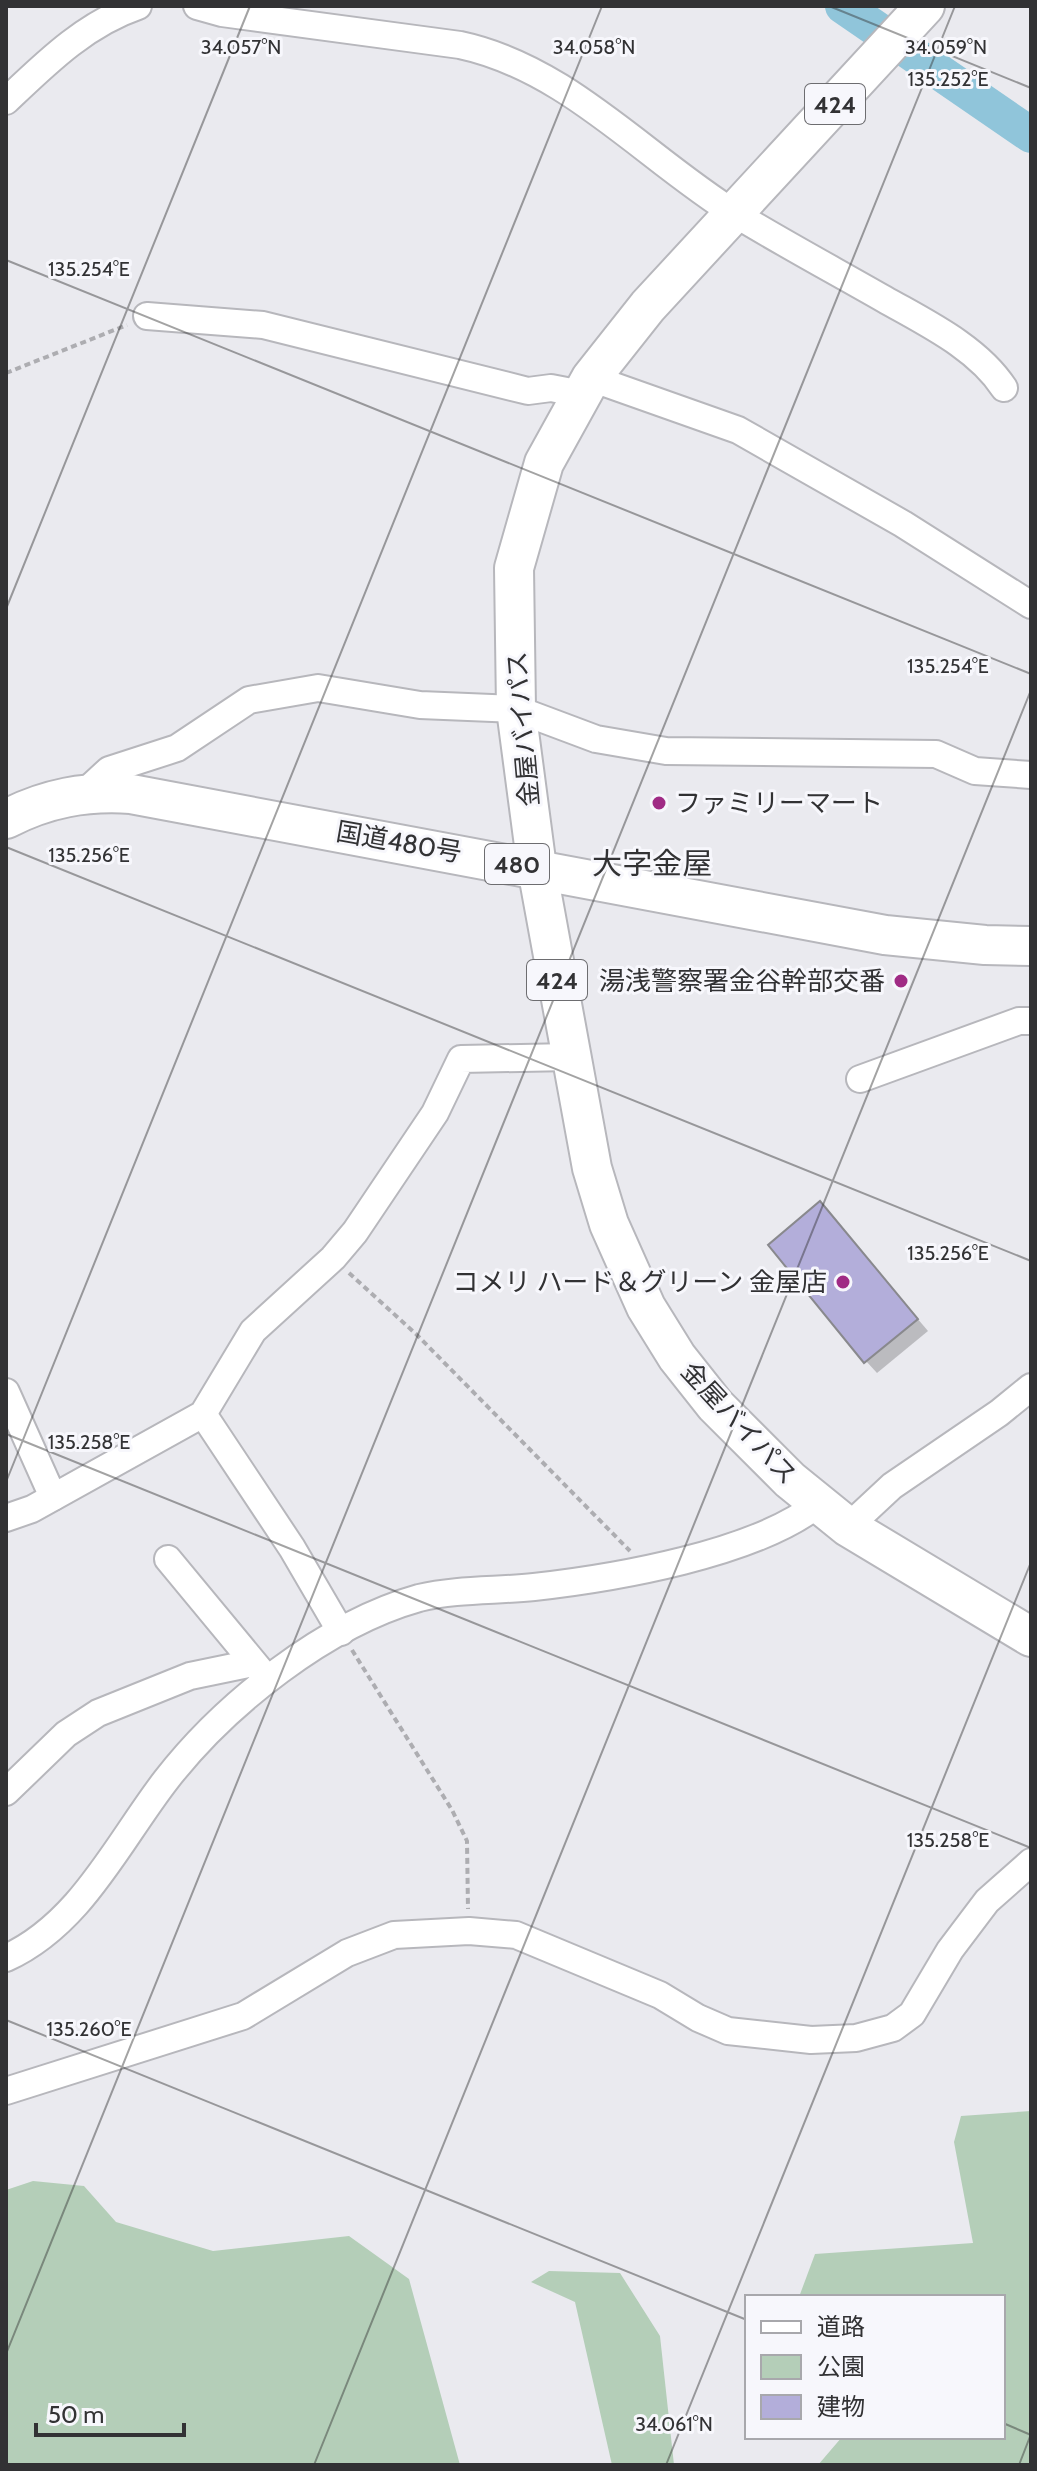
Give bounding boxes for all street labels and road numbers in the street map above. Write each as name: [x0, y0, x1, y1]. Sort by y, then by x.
road number: 424: [805, 84, 865, 124]
street label: 金屋バイパス: [500, 650, 546, 808]
street label: 国道480号: [334, 815, 464, 869]
road number: 480: [485, 844, 549, 884]
road number: 424: [527, 960, 587, 1000]
street label: 金屋バイパス: [674, 1355, 804, 1491]

